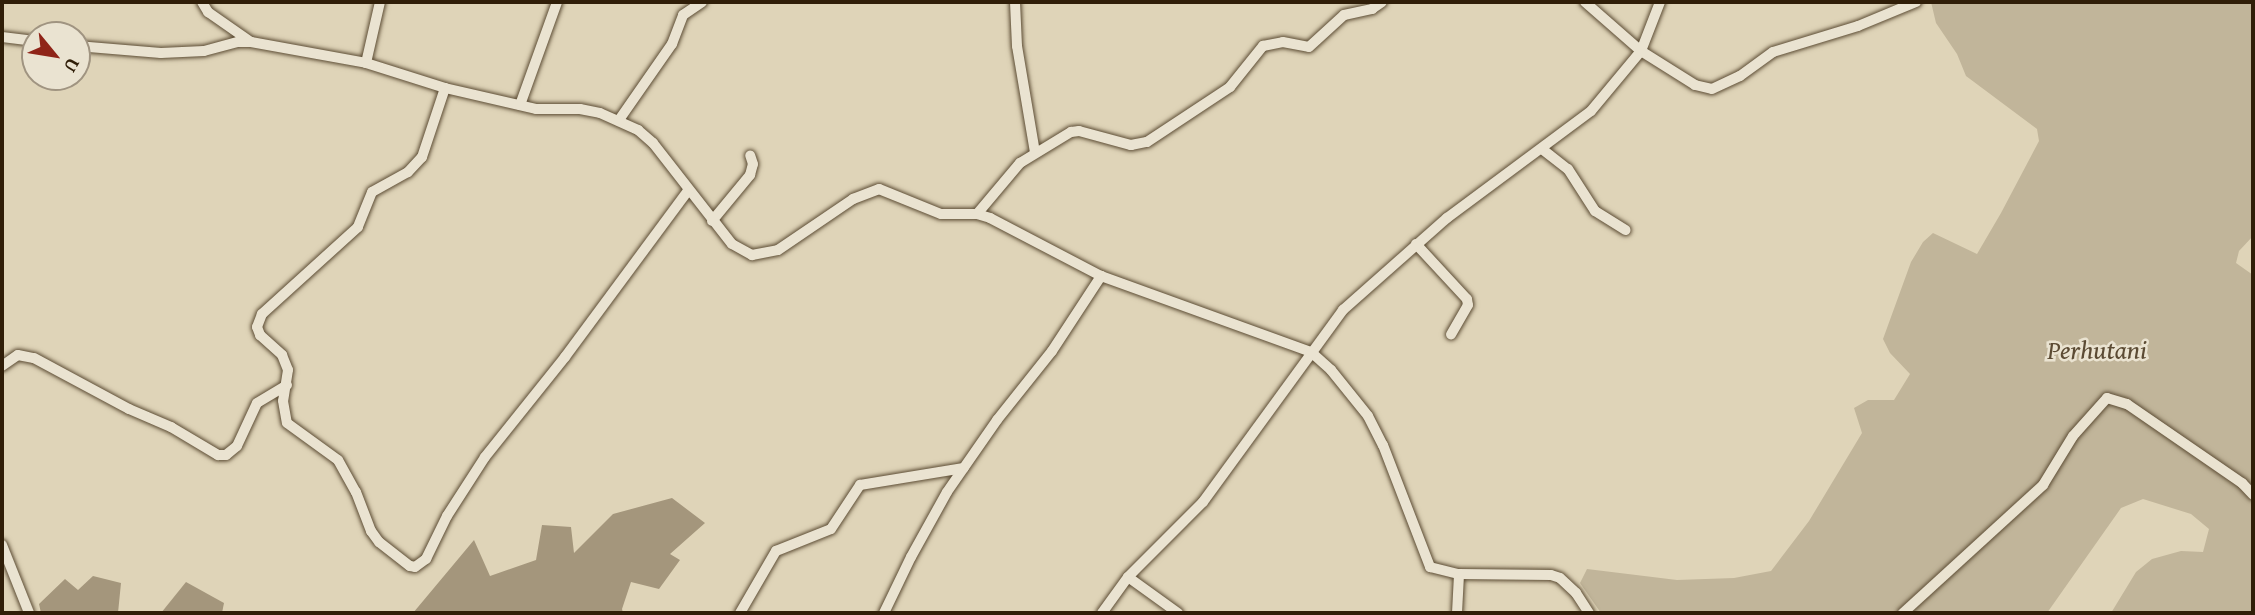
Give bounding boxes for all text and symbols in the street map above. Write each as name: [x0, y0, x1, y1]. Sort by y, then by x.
north arrow: [21, 21, 91, 91]
text: U: [57, 53, 88, 78]
park label: Perhutani: [2047, 334, 2147, 366]

